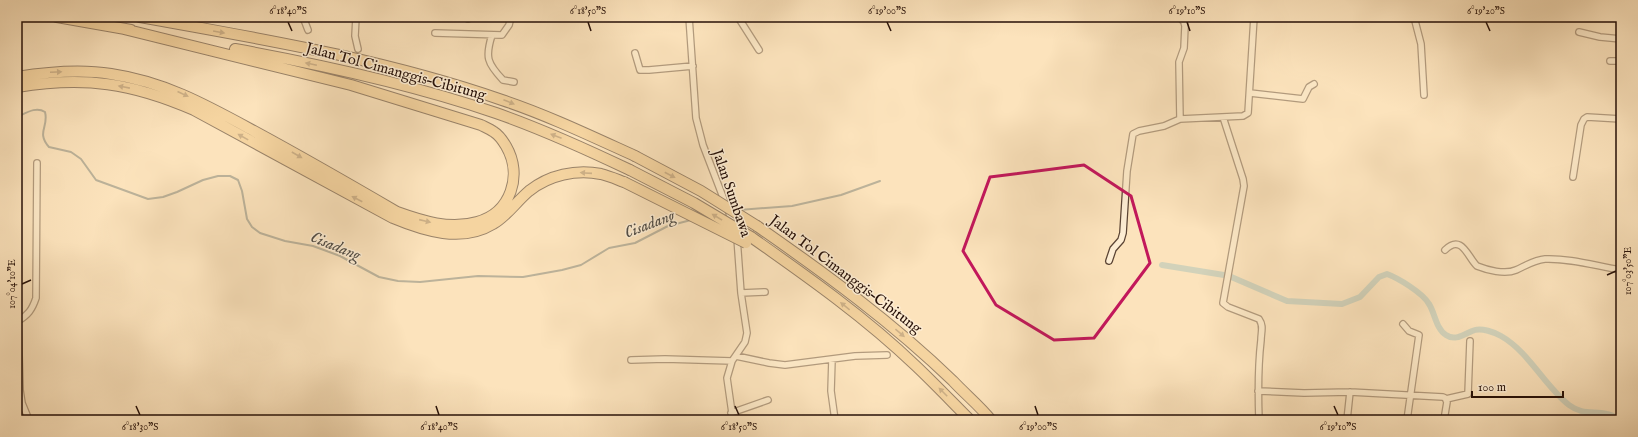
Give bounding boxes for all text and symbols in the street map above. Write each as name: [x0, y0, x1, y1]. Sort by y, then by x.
text: 6°18'40"S: [269, 5, 307, 18]
text: 6°18'50"S: [570, 5, 606, 18]
text: 6°19'00"S: [868, 5, 906, 18]
text: 6°19'10"S: [1169, 5, 1205, 18]
text: 6°19'20"S: [1467, 5, 1505, 18]
one-way arrow: [213, 29, 226, 35]
street label: Jalan Tol Cimanggis–Cibitung: [302, 38, 489, 105]
one-way arrow: [305, 60, 317, 66]
one-way arrow: [50, 69, 63, 75]
one-way arrow: [118, 84, 130, 90]
one-way arrow: [177, 91, 188, 97]
one-way arrow: [503, 100, 515, 106]
one-way arrow: [237, 133, 249, 140]
one-way arrow: [550, 133, 562, 139]
street label: Jalan Sumbawa: [707, 145, 756, 240]
one-way arrow: [291, 151, 303, 158]
one-way arrow: [580, 169, 592, 176]
one-way arrow: [664, 171, 675, 178]
one-way arrow: [351, 195, 363, 202]
water label: Cisadang: [622, 206, 679, 244]
street label: Jalan Tol Cimanggis–Cibitung: [764, 210, 926, 338]
one-way arrow: [711, 214, 723, 221]
one-way arrow: [418, 219, 431, 225]
water label: Cisadang: [307, 228, 364, 266]
text: 107°03'50"E: [1622, 247, 1635, 295]
text: 107°04'10"E: [6, 259, 19, 309]
one-way arrow: [840, 302, 851, 310]
one-way arrow: [895, 329, 905, 338]
scale bar: [1472, 373, 1563, 399]
text: 100 m: [1478, 380, 1506, 395]
one-way arrow: [938, 387, 948, 397]
text: 6°18'30"S: [122, 421, 158, 434]
text: 6°18'40"S: [420, 421, 458, 434]
text: 6°18'50"S: [721, 421, 757, 434]
text: 6°19'00"S: [1019, 421, 1057, 434]
text: 6°19'10"S: [1320, 421, 1356, 434]

